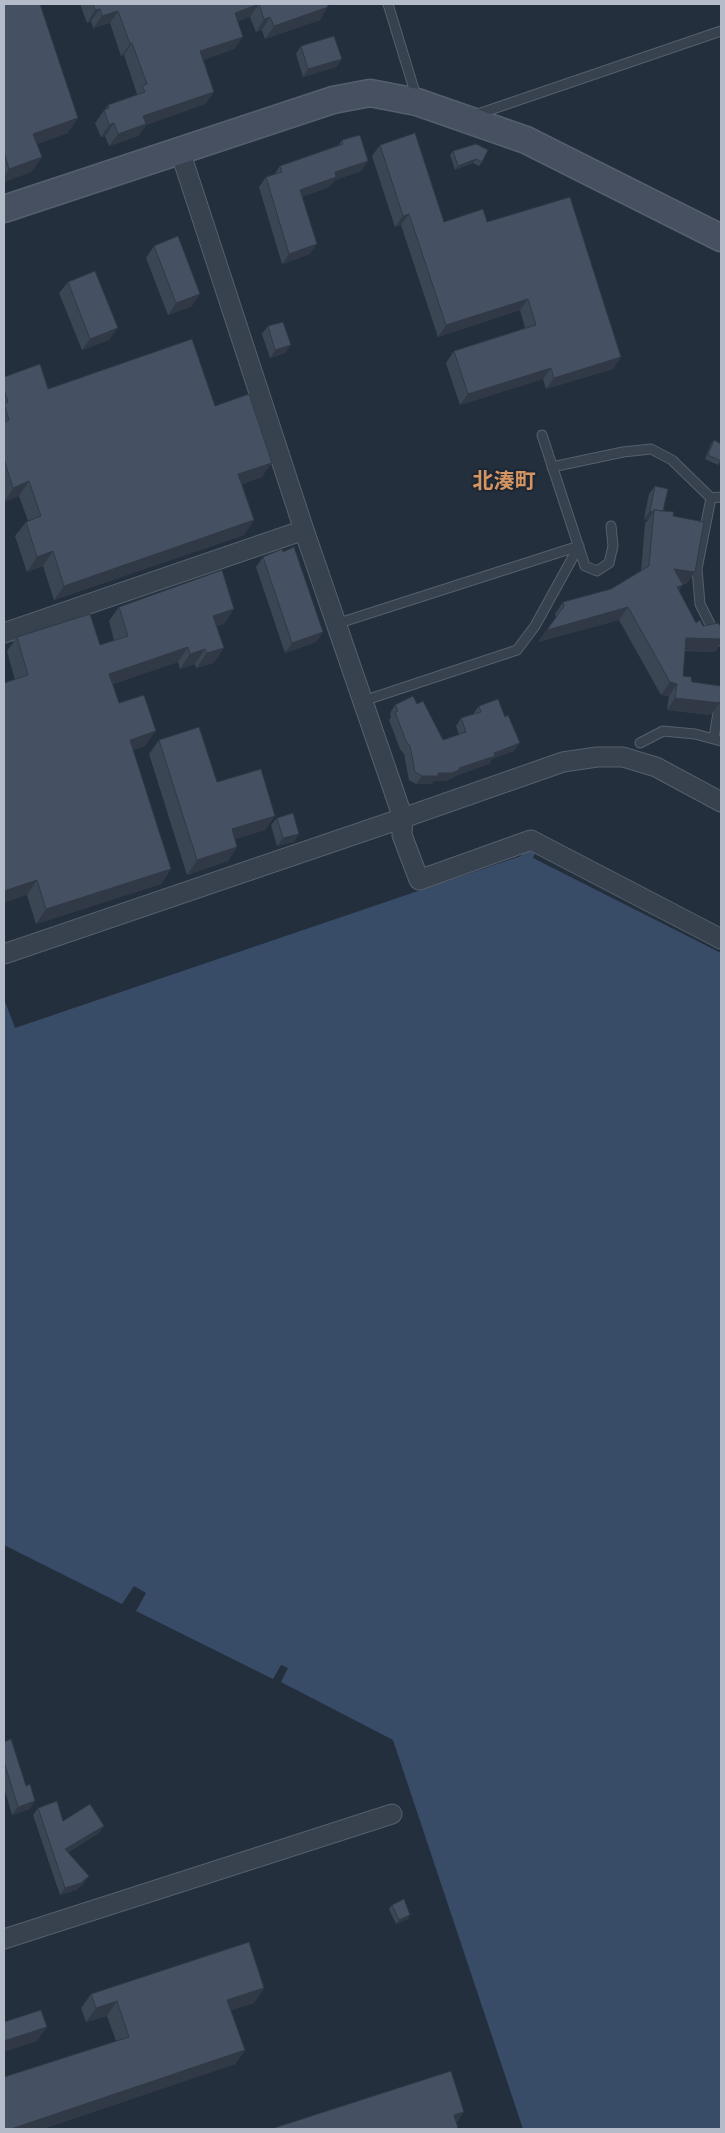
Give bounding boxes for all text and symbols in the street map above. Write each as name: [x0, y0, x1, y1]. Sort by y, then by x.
district label: 北湊町: [473, 470, 535, 496]

